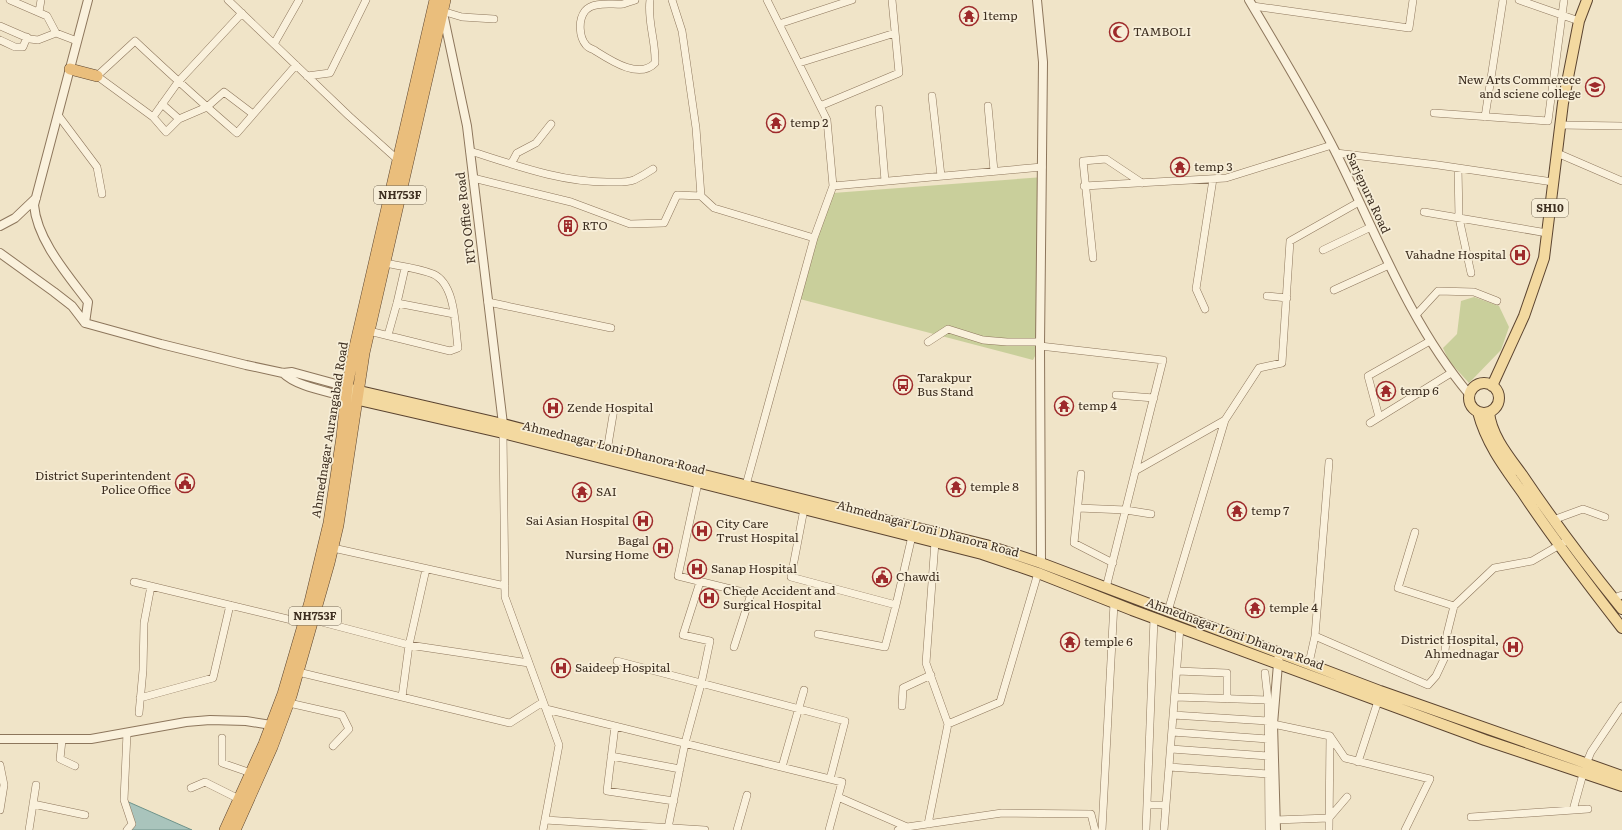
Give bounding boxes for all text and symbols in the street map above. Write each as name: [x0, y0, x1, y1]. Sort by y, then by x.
temple icon: 1temp: [958, 5, 980, 27]
place label: 1temp: [983, 6, 1018, 24]
mosque icon: TAMBOLI: [1108, 21, 1130, 43]
place label: TAMBOLI: [1133, 22, 1191, 40]
place label: New Arts Commerece and sciene college: [1458, 70, 1581, 102]
school or university icon: New Arts Commerece and sciene college: [1584, 76, 1606, 98]
temple icon: temp 2: [765, 112, 787, 134]
place label: temp 2: [790, 113, 828, 131]
street label: Sarjepura Road: [1342, 149, 1396, 237]
temple icon: temp 3: [1169, 156, 1191, 178]
place label: temp 3: [1194, 157, 1233, 175]
street label: RTO Office Road: [450, 170, 480, 265]
road number: NH753F: [374, 186, 426, 204]
road number: SH10: [1532, 199, 1568, 217]
building icon: RTO: [557, 215, 579, 237]
place label: RTO: [582, 216, 608, 234]
hospital icon: Vahadne Hospital: [1509, 244, 1531, 266]
place label: Vahadne Hospital: [1405, 245, 1506, 263]
street label: Ahmednagar Aurangabad Road: [306, 340, 352, 519]
place label: Tarakpur Bus Stand: [917, 368, 974, 400]
bus stop icon: Tarakpur Bus Stand: [892, 374, 914, 396]
temple icon: temp 6: [1375, 380, 1397, 402]
place label: temp 6: [1400, 381, 1439, 399]
temple icon: temp 4: [1053, 395, 1075, 417]
place label: temp 4: [1078, 396, 1117, 414]
hospital icon: Zende Hospital: [542, 397, 564, 419]
place label: Zende Hospital: [567, 398, 653, 416]
street label: Ahmednagar Loni Dhanora Road: [521, 416, 708, 479]
place label: District Superintendent Police Office: [35, 466, 171, 498]
public building icon: District Superintendent Police Office: [174, 472, 196, 494]
temple icon: temple 8: [945, 476, 967, 498]
place label: temple 8: [970, 477, 1019, 495]
temple icon: SAI: [571, 481, 593, 503]
place label: SAI: [596, 482, 617, 500]
street label: Ahmednagar Loni Dhanora Road: [835, 495, 1022, 561]
temple icon: temp 7: [1226, 500, 1248, 522]
place label: temp 7: [1251, 501, 1289, 519]
hospital icon: Sai Asian Hospital: [632, 510, 654, 532]
place label: Sai Asian Hospital: [526, 511, 629, 529]
place label: City Care Trust Hospital: [716, 514, 799, 546]
hospital icon: City Care Trust Hospital: [691, 520, 713, 542]
place label: Bagal Nursing Home: [565, 531, 649, 563]
hospital icon: Bagal Nursing Home: [652, 537, 674, 559]
hospital icon: Sanap Hospital: [686, 558, 708, 580]
place label: Sanap Hospital: [711, 559, 797, 577]
public building icon: Chawdi: [871, 566, 893, 588]
place label: Chawdi: [896, 567, 940, 585]
place label: Chede Accident and Surgical Hospital: [723, 581, 836, 613]
hospital icon: Chede Accident and Surgical Hospital: [698, 587, 720, 609]
street label: Ahmednagar Loni Dhanora Road: [1144, 592, 1327, 674]
temple icon: temple 4: [1244, 597, 1266, 619]
place label: temple 4: [1269, 598, 1318, 616]
road number: NH753F: [289, 607, 341, 625]
place label: District Hospital, Ahmednagar: [1401, 630, 1499, 662]
temple icon: temple 6: [1059, 631, 1081, 653]
place label: temple 6: [1084, 632, 1133, 650]
hospital icon: District Hospital, Ahmednagar: [1502, 636, 1524, 658]
hospital icon: Saideep Hospital: [550, 657, 572, 679]
place label: Saideep Hospital: [575, 658, 670, 676]

